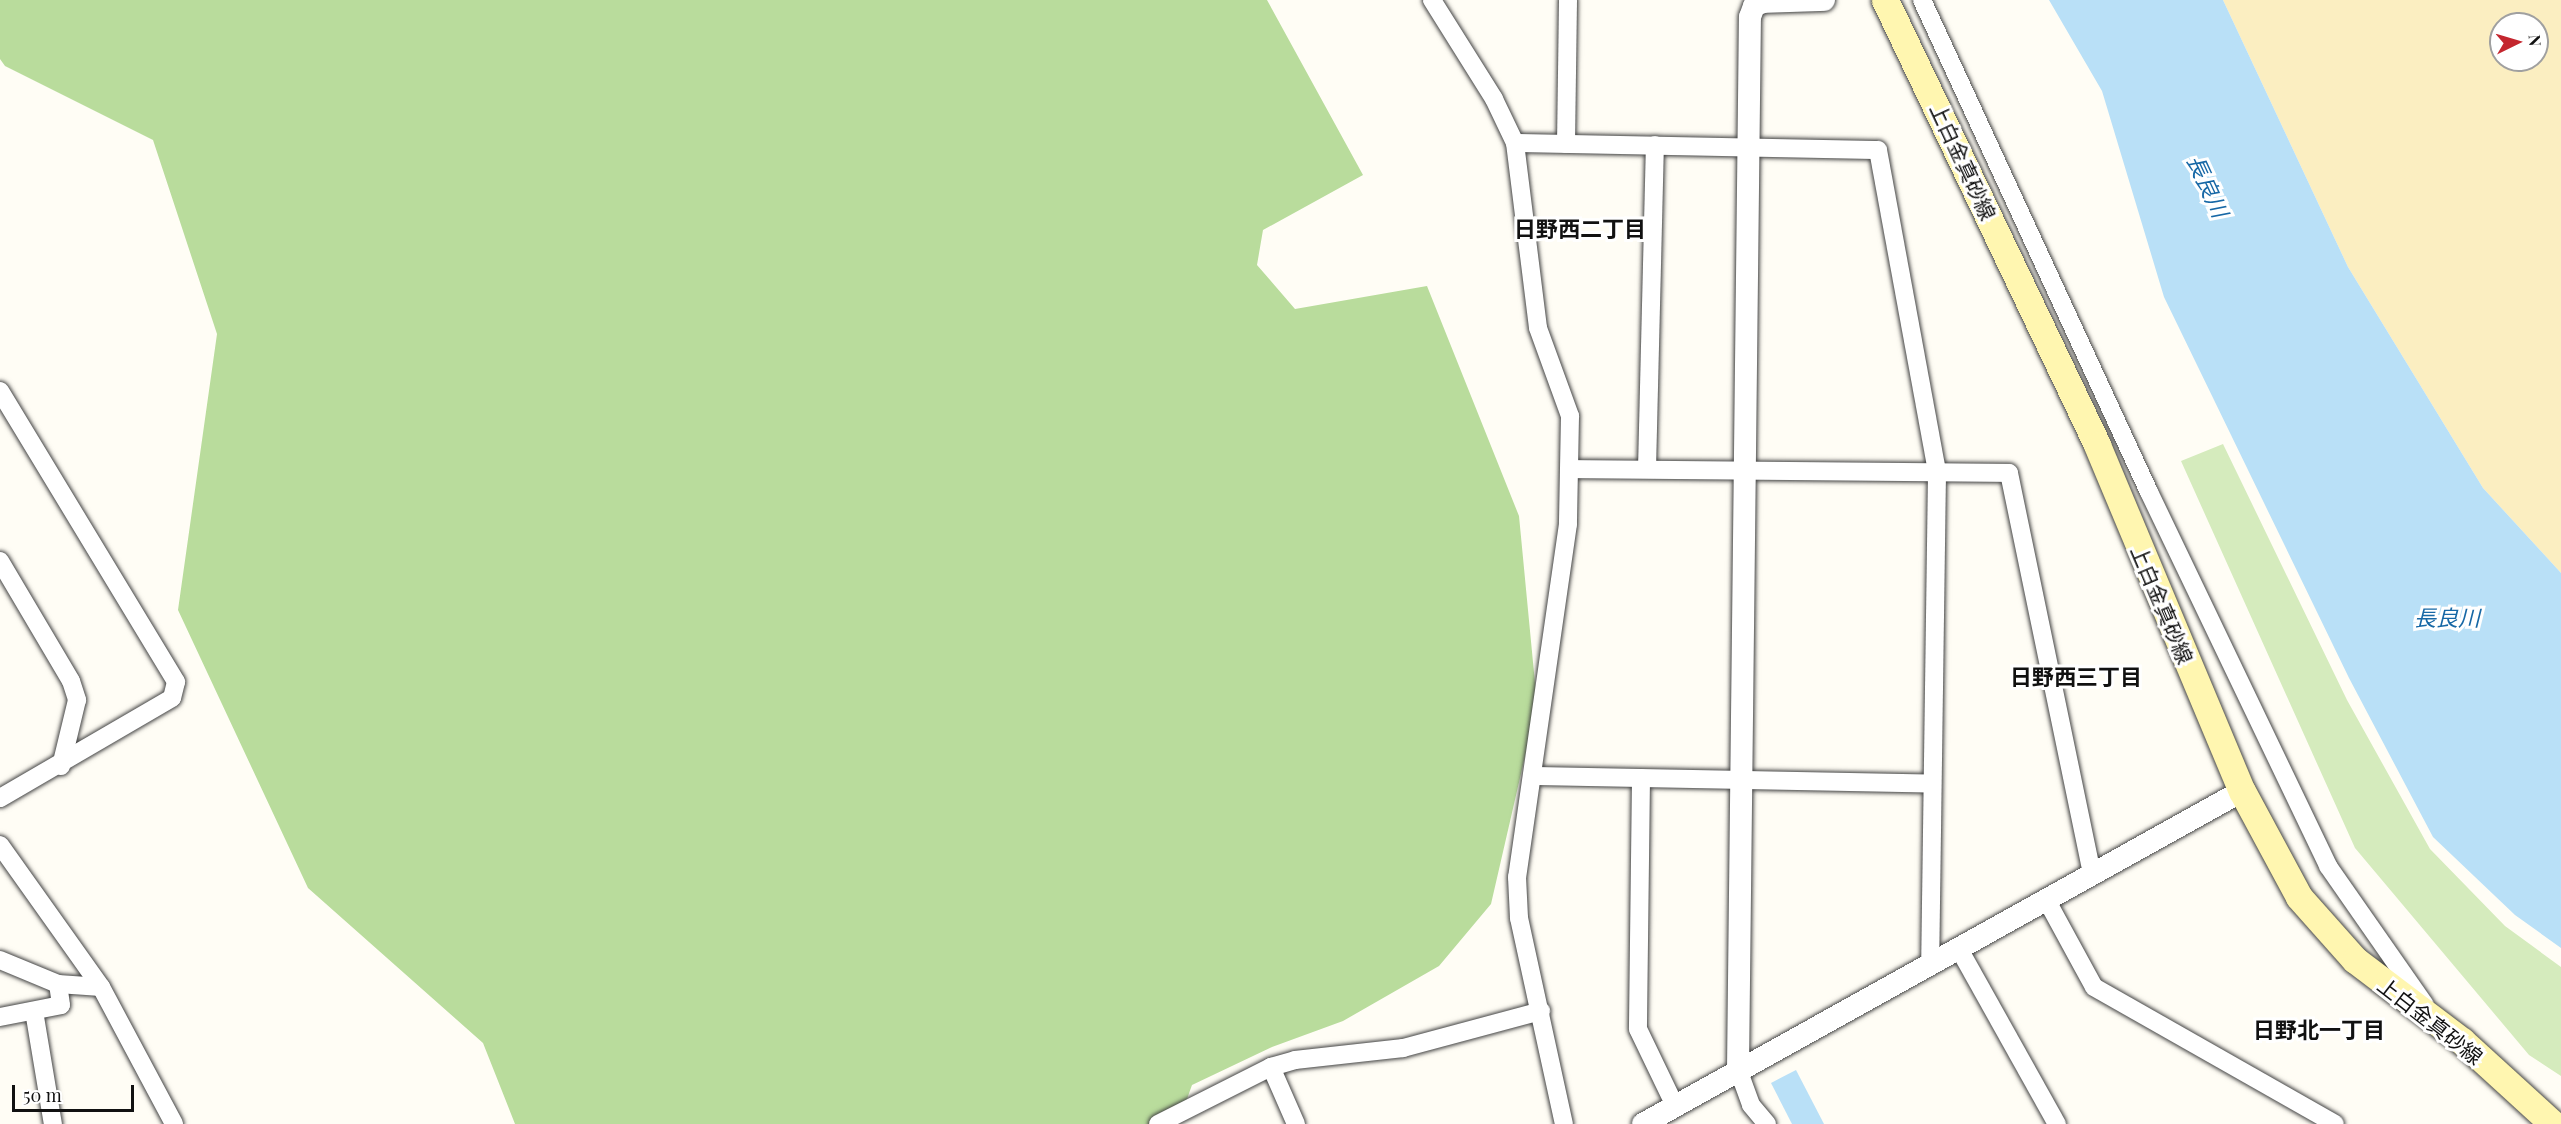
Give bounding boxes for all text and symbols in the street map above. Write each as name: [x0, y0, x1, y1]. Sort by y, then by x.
north arrow: [2489, 12, 2549, 72]
text: N: [2524, 34, 2546, 47]
street label: 上白金真砂線: [1926, 99, 2002, 223]
water label: 長良川: [2182, 151, 2234, 221]
district label: 日野西二丁目: [1514, 216, 1646, 242]
street label: 上白金真砂線: [2127, 541, 2199, 667]
water label: 長良川: [2414, 605, 2480, 631]
district label: 日野西三丁目: [2010, 664, 2142, 690]
street label: 上白金真砂線: [2374, 971, 2488, 1069]
district label: 日野北一丁目: [2253, 1017, 2385, 1043]
scale bar: [15, 1073, 136, 1111]
text: 50 m: [23, 1083, 62, 1107]

